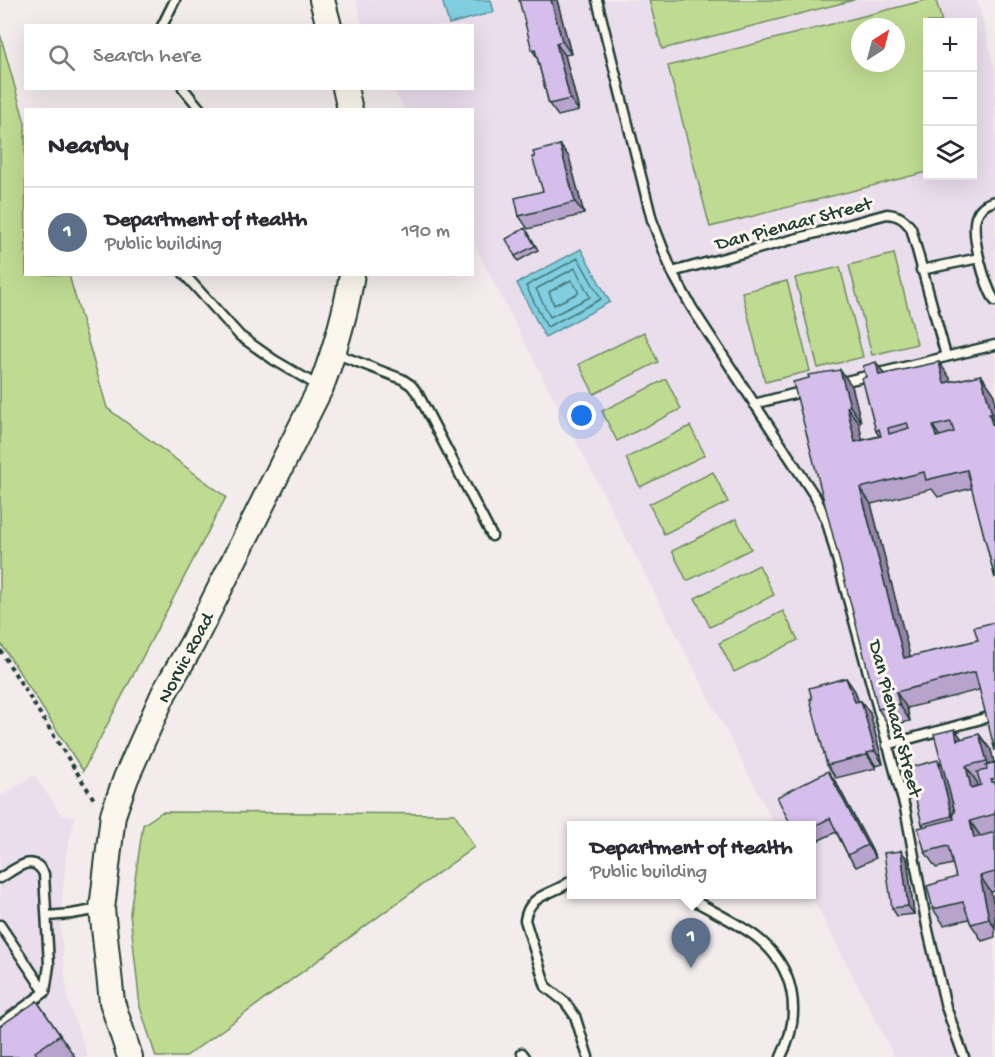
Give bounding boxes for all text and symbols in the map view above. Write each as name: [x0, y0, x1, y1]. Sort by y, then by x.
north arrow: [851, 18, 905, 72]
map controls: [923, 18, 977, 180]
button: +: [923, 18, 977, 72]
search box: [24, 24, 474, 90]
icon: search: [45, 41, 78, 74]
text: Search here: [93, 44, 201, 70]
button: −: [923, 72, 977, 126]
button: layers: [923, 126, 977, 180]
text: Nearby: [48, 132, 129, 163]
street label: Dan Pienaar Street: [711, 193, 876, 258]
text: Department of Health: [105, 208, 307, 234]
text: 1: [63, 221, 72, 244]
text: 190 m: [402, 221, 450, 244]
text: Public building: [105, 234, 222, 257]
your location: [567, 401, 596, 430]
street label: Norvic Road: [154, 608, 222, 708]
street label: Dan Pienaar Street: [861, 636, 926, 801]
popup: [567, 821, 816, 899]
text: Department of Health: [590, 836, 793, 862]
text: Public building: [590, 862, 707, 885]
pin: 1: [672, 918, 710, 968]

